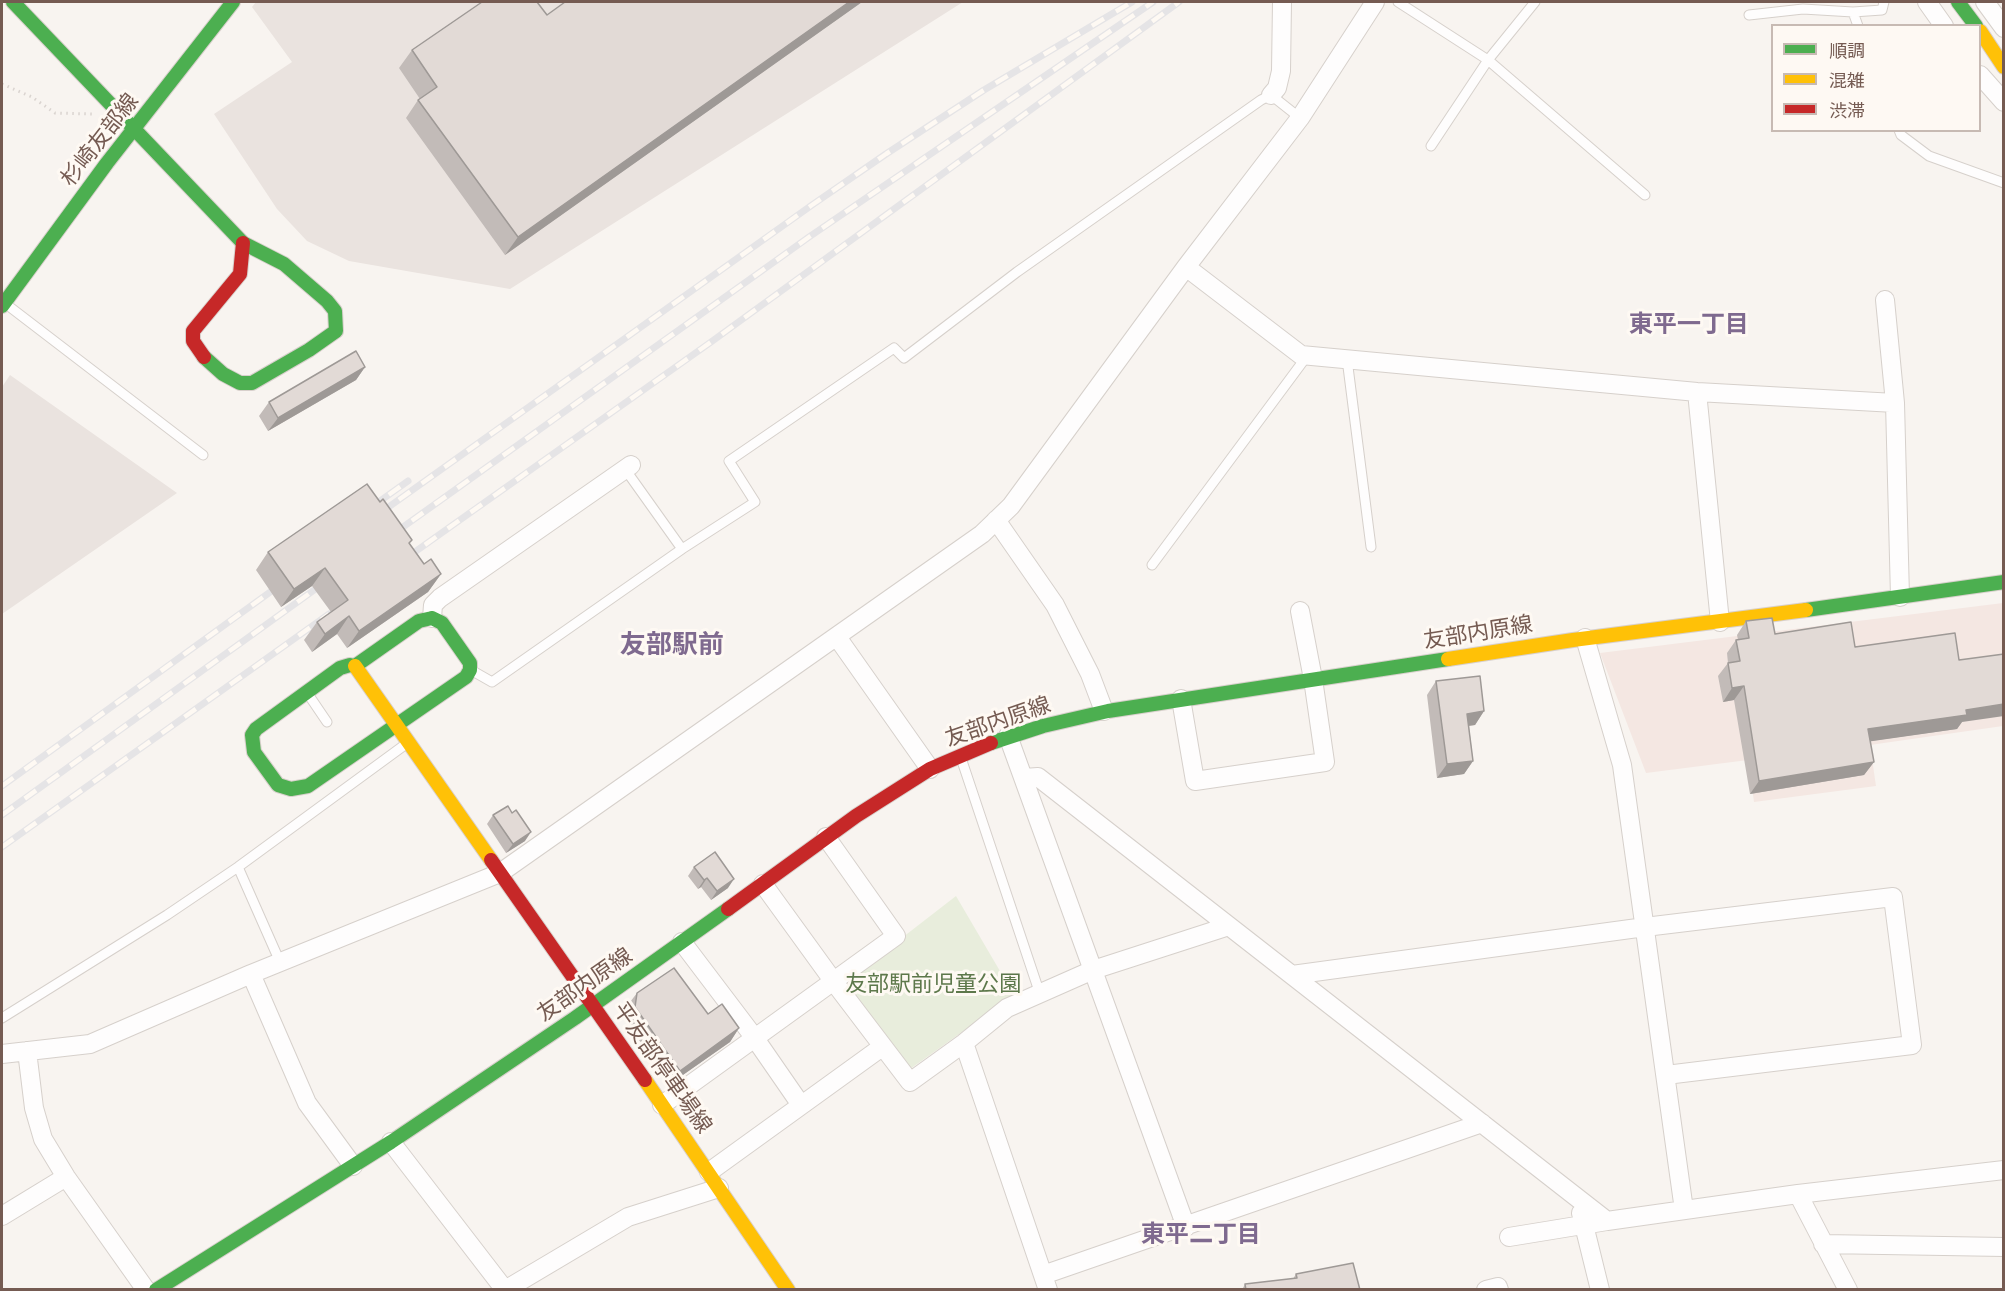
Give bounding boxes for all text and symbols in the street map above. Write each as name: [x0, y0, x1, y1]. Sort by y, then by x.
legend: [1771, 24, 1981, 132]
text: 順調: [1829, 43, 1865, 61]
text: 混雑: [1829, 73, 1865, 91]
street label: 杉崎友部線: [56, 89, 144, 191]
text: 渋滞: [1829, 103, 1865, 121]
district label: 東平一丁目: [1629, 311, 1749, 339]
street label: 友部内原線: [1422, 611, 1534, 655]
district label: 友部駅前: [620, 629, 724, 661]
street label: 友部内原線: [942, 692, 1054, 752]
street label: 友部内原線: [532, 943, 638, 1027]
park label: 友部駅前児童公園: [845, 971, 1021, 997]
street label: 平友部停車場線: [607, 997, 717, 1139]
district label: 東平二丁目: [1141, 1221, 1261, 1249]

